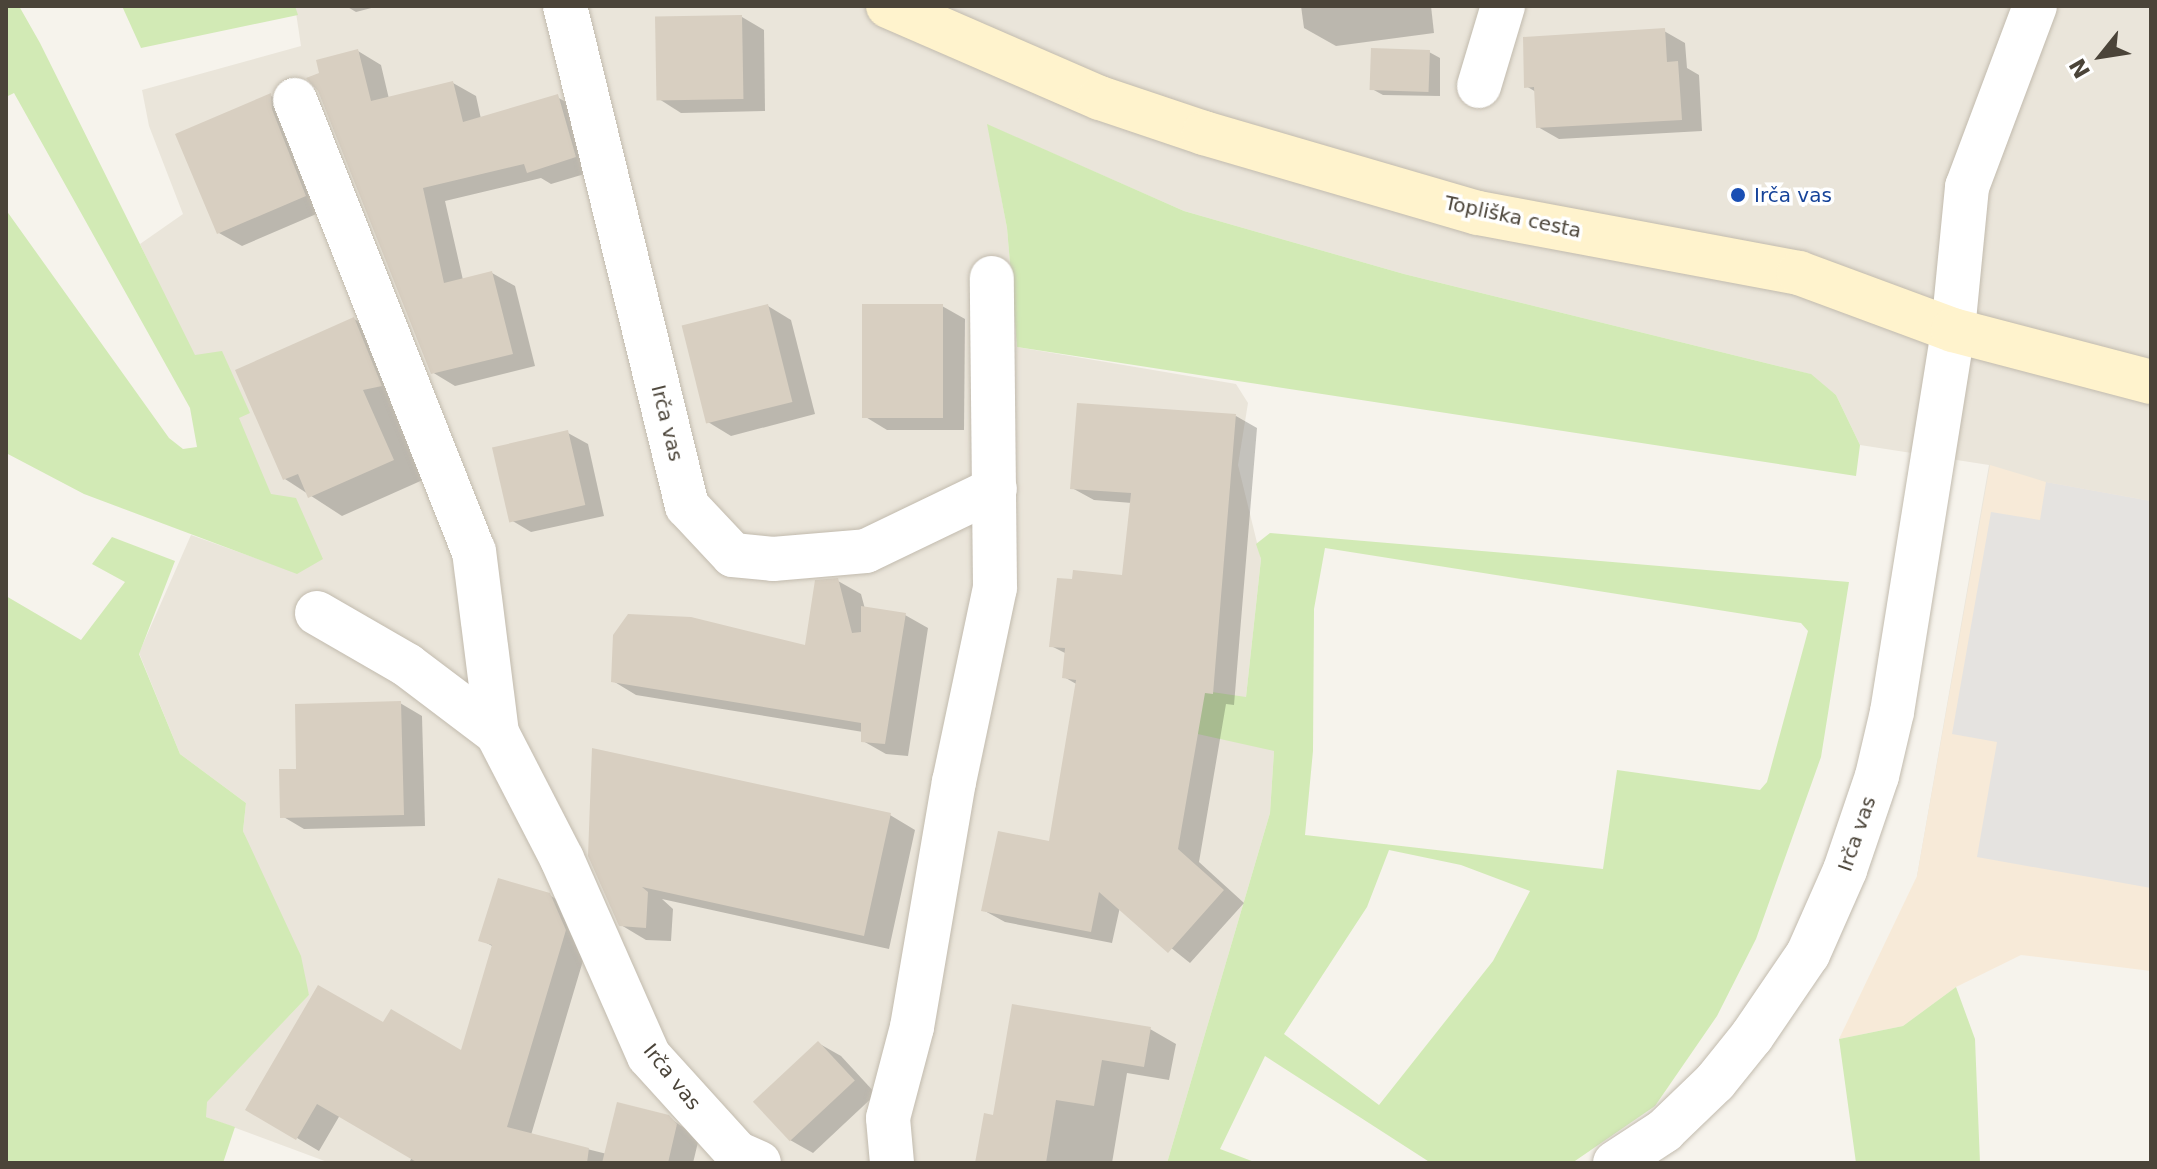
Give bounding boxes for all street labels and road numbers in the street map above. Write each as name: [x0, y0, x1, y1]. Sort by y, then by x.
street label: Topliška cesta: [1443, 191, 1583, 243]
street label: Irča vas: [646, 382, 688, 464]
street label: Irča vas: [1833, 793, 1881, 875]
street label: Irča vas: [638, 1039, 706, 1115]

